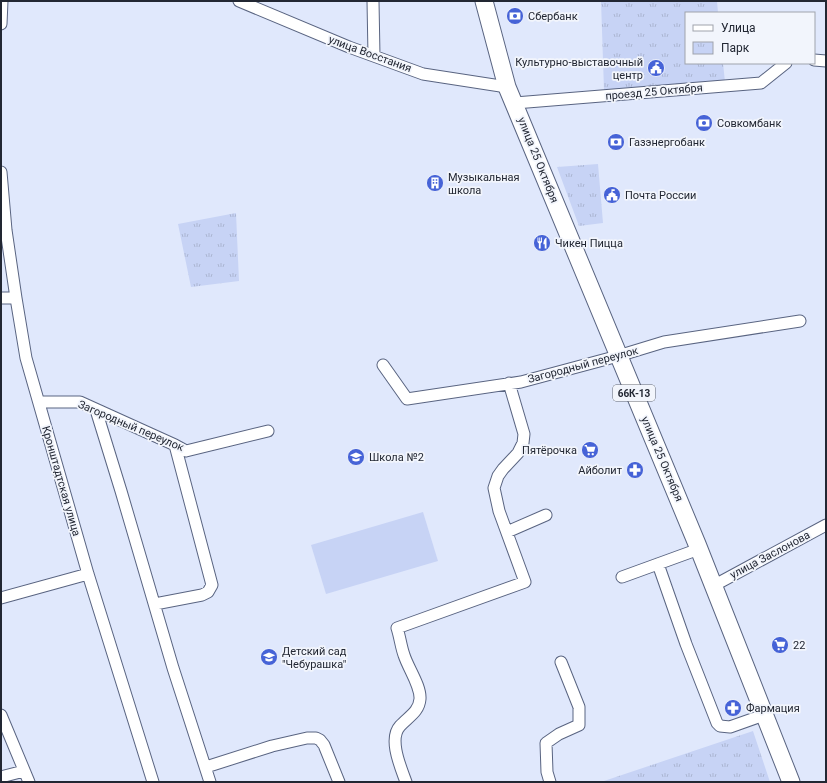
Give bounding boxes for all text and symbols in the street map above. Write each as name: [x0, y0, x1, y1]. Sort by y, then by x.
bank icon: Сбербанк: [505, 6, 525, 26]
place label: Сбербанк: [528, 10, 578, 23]
legend: [685, 12, 815, 64]
text: Улица: [721, 21, 756, 35]
street label: улица Восстания: [327, 33, 413, 75]
text: Парк: [721, 41, 750, 55]
place label: Культурно-выставочный центр: [515, 56, 643, 82]
public building icon: Культурно-выставочный центр: [646, 58, 666, 78]
street label: проезд 25 Октября: [605, 81, 703, 103]
bank icon: Совкомбанк: [694, 113, 714, 133]
street label: улица 25 Октября: [515, 115, 561, 205]
place label: Совкомбанк: [717, 117, 781, 130]
bank icon: Газэнергобанк: [606, 132, 626, 152]
place label: Газэнергобанк: [629, 136, 705, 149]
place label: Музыкальная школа: [448, 171, 520, 197]
building icon: Музыкальная школа: [425, 173, 445, 193]
public building icon: Почта России: [602, 185, 622, 205]
place label: Почта России: [625, 189, 696, 202]
restaurant icon: Чикен Пицца: [532, 233, 552, 253]
place label: Чикен Пицца: [555, 237, 623, 250]
street label: Загородный переулок: [526, 344, 640, 386]
road number: 66К-13: [613, 385, 655, 401]
street label: Загородный переулок: [76, 398, 186, 454]
street label: улица 25 Октября: [638, 415, 686, 503]
street label: Кронштадтская улица: [39, 424, 83, 538]
supermarket icon: Пятёрочка: [580, 440, 600, 460]
place label: Пятёрочка: [522, 444, 577, 457]
school or university icon: Школа №2: [346, 447, 366, 467]
place label: Школа №2: [369, 451, 424, 464]
pharmacy icon: Айболит: [625, 460, 645, 480]
place label: Айболит: [578, 464, 623, 477]
street label: улица Заслонова: [728, 528, 812, 582]
supermarket icon: 22: [770, 635, 790, 655]
place label: 22: [793, 639, 805, 652]
place label: Детский сад "Чебурашка": [282, 645, 347, 671]
school or university icon: Детский сад "Чебурашка": [259, 647, 279, 667]
pharmacy icon: Фармация: [723, 698, 743, 718]
place label: Фармация: [746, 702, 800, 715]

